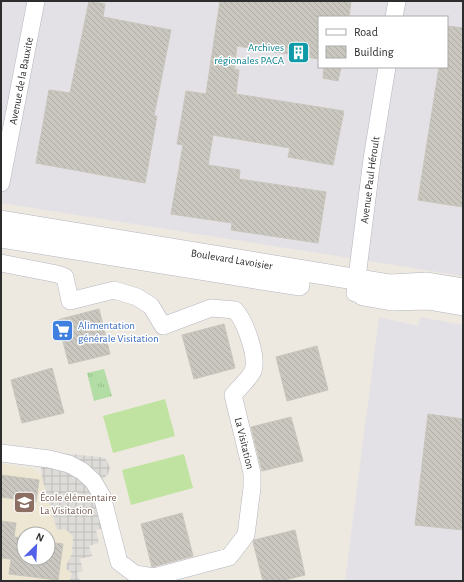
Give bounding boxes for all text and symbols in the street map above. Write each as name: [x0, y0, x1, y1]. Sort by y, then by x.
legend: [318, 16, 448, 68]
text: Road: [354, 26, 378, 38]
street label: Avenue de la Bauxite: [7, 36, 35, 126]
building icon: Archives régionales PACA: [286, 40, 312, 66]
place label: Archives régionales PACA: [214, 42, 285, 66]
text: Building: [354, 46, 394, 58]
street label: Avenue Paul Héroult: [359, 135, 382, 224]
street label: Boulevard Lavoisier: [190, 247, 274, 272]
supermarket icon: Alimentation générale Visitation: [50, 318, 76, 344]
place label: Alimentation générale Visitation: [78, 320, 159, 344]
street label: La Visitation: [233, 416, 256, 470]
school or university icon: École élémentaire La Visitation: [12, 490, 38, 516]
place label: École élémentaire La Visitation: [40, 491, 117, 516]
north arrow: [16, 526, 56, 566]
text: N: [34, 531, 46, 544]

